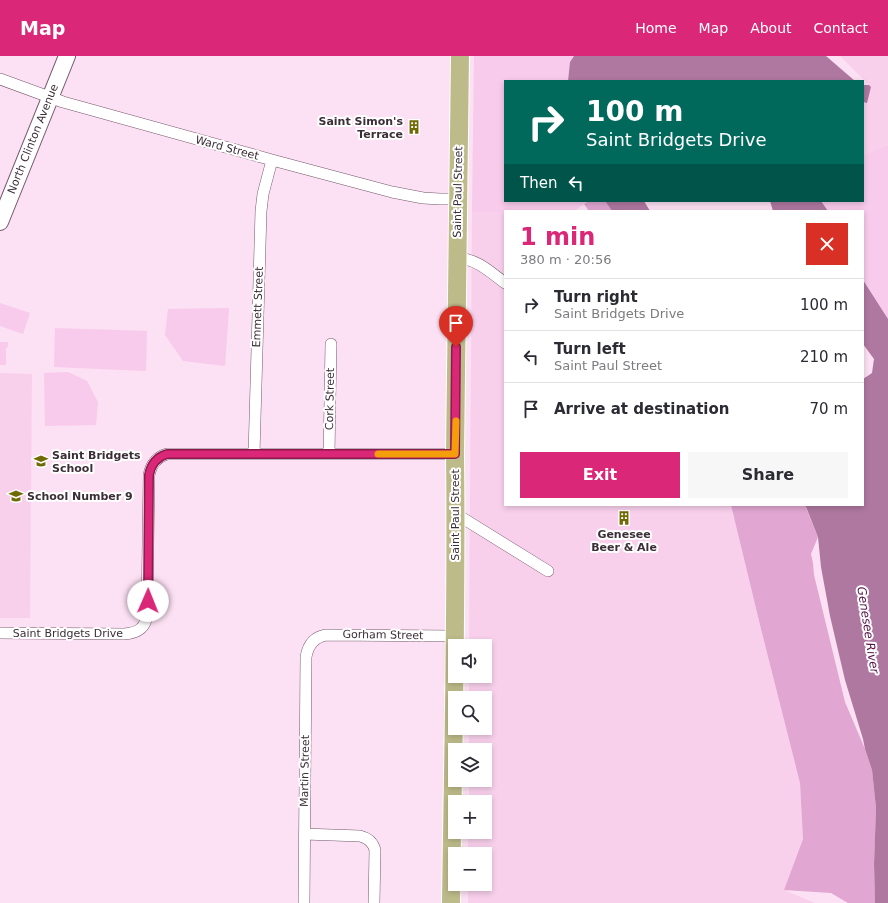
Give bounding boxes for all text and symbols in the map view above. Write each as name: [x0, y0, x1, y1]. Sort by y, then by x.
text: Map: [20, 17, 65, 39]
text: Home: [635, 20, 677, 36]
text: Map: [699, 20, 728, 36]
text: About: [750, 20, 792, 36]
text: Contact: [814, 20, 868, 36]
street label: North Clinton Avenue: [5, 82, 61, 196]
text: 100 m: [586, 95, 683, 128]
icon: right: [520, 96, 572, 148]
place label: Saint Simon's Terrace: [319, 115, 403, 141]
building icon: Saint Simon's Terrace: [406, 119, 422, 135]
text: Saint Bridgets Drive: [586, 129, 766, 150]
street label: Ward Street: [194, 133, 261, 163]
street label: Saint Paul Street: [451, 146, 465, 238]
icon: left: [565, 172, 587, 194]
text: Then: [520, 174, 557, 192]
text: 1 min: [520, 223, 595, 251]
button: close: [806, 223, 848, 265]
text: 380 m · 20:56: [520, 252, 611, 267]
street label: Emmett Street: [250, 266, 266, 348]
text: Turn right: [554, 288, 638, 306]
icon: right: [520, 294, 542, 316]
text: 100 m: [800, 296, 848, 314]
pin: [439, 306, 473, 347]
text: Saint Bridgets Drive: [554, 306, 684, 321]
icon: arrive: [445, 312, 467, 334]
text: Turn left: [554, 340, 626, 358]
icon: left: [520, 346, 542, 368]
text: 210 m: [800, 348, 848, 366]
text: Saint Paul Street: [554, 358, 662, 373]
street label: Cork Street: [323, 367, 337, 430]
icon: arrive: [520, 398, 542, 420]
text: Arrive at destination: [554, 400, 729, 418]
text: 70 m: [810, 400, 848, 418]
place label: Saint Bridgets School: [52, 449, 141, 475]
button: Exit: [520, 452, 680, 498]
button: Share: [688, 452, 848, 498]
school or university icon: Saint Bridgets School: [33, 453, 49, 469]
street label: Saint Paul Street: [449, 469, 462, 561]
school or university icon: School Number 9: [8, 488, 24, 504]
place label: School Number 9: [27, 490, 133, 503]
building icon: Genesee Beer & Ale: [616, 510, 632, 526]
place label: Genesee Beer & Ale: [591, 528, 657, 554]
position arrow: [127, 580, 169, 622]
water label: Genesee River: [854, 586, 882, 675]
street label: Saint Bridgets Drive: [13, 627, 123, 640]
street label: Gorham Street: [342, 628, 424, 642]
map controls: [448, 639, 492, 891]
button: sound: [448, 639, 492, 683]
button: search: [448, 691, 492, 735]
street label: Martin Street: [298, 734, 312, 807]
button: layers: [448, 743, 492, 787]
button: +: [448, 795, 492, 839]
button: −: [448, 847, 492, 891]

